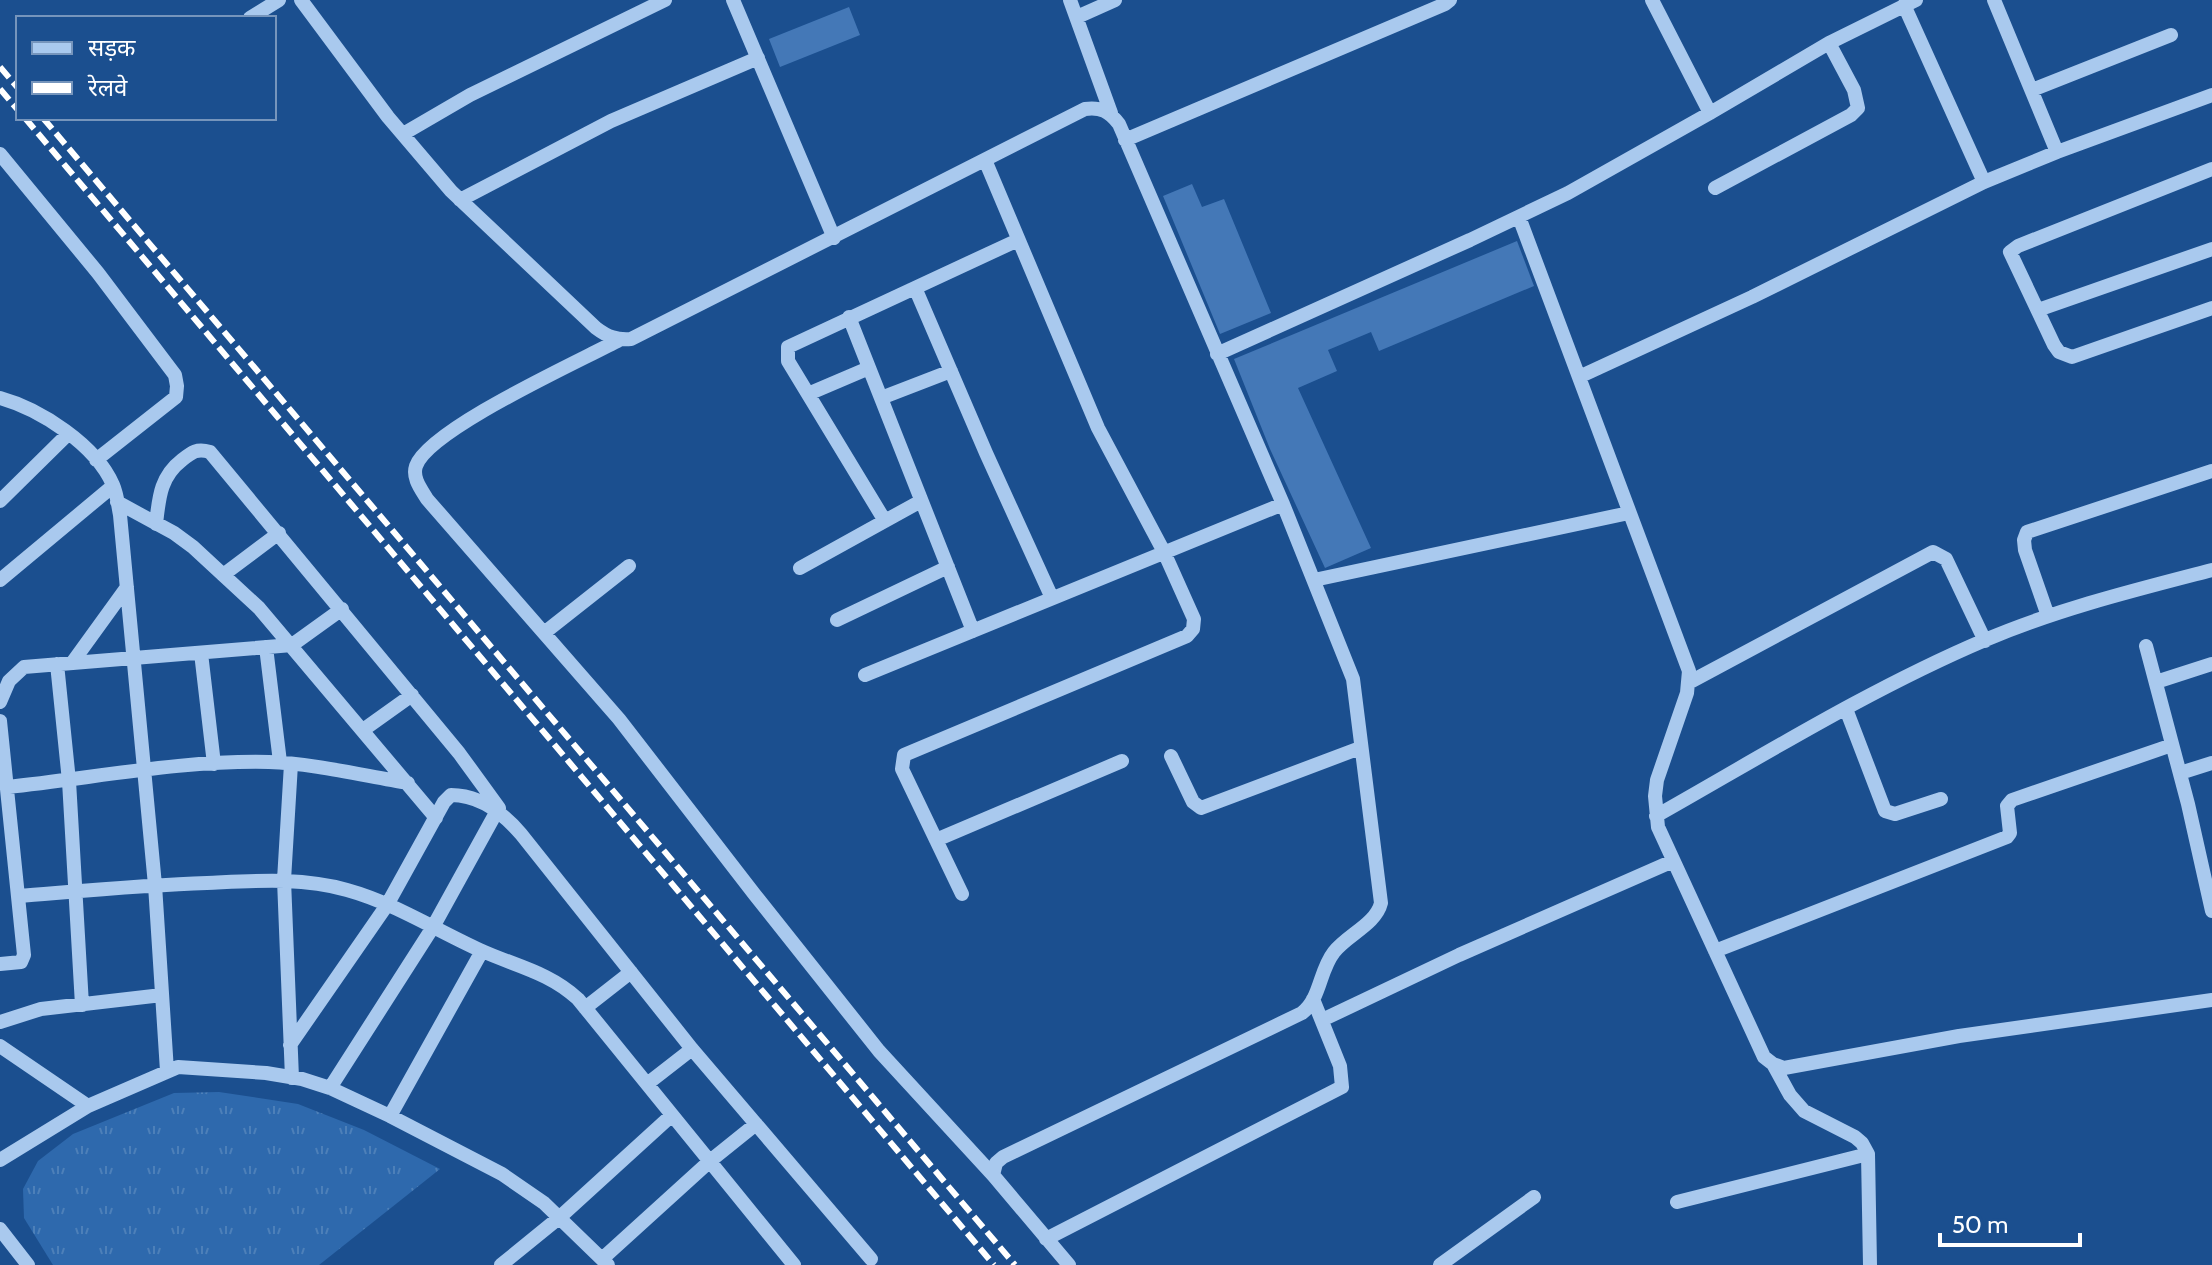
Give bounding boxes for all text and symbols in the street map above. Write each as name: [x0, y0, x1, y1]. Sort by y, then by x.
legend: [16, 16, 276, 120]
text: सड़क: [88, 33, 136, 62]
text: रेलवे: [87, 73, 128, 102]
scale bar: [1940, 1197, 2080, 1247]
text: 50 m: [1952, 1210, 2008, 1239]

